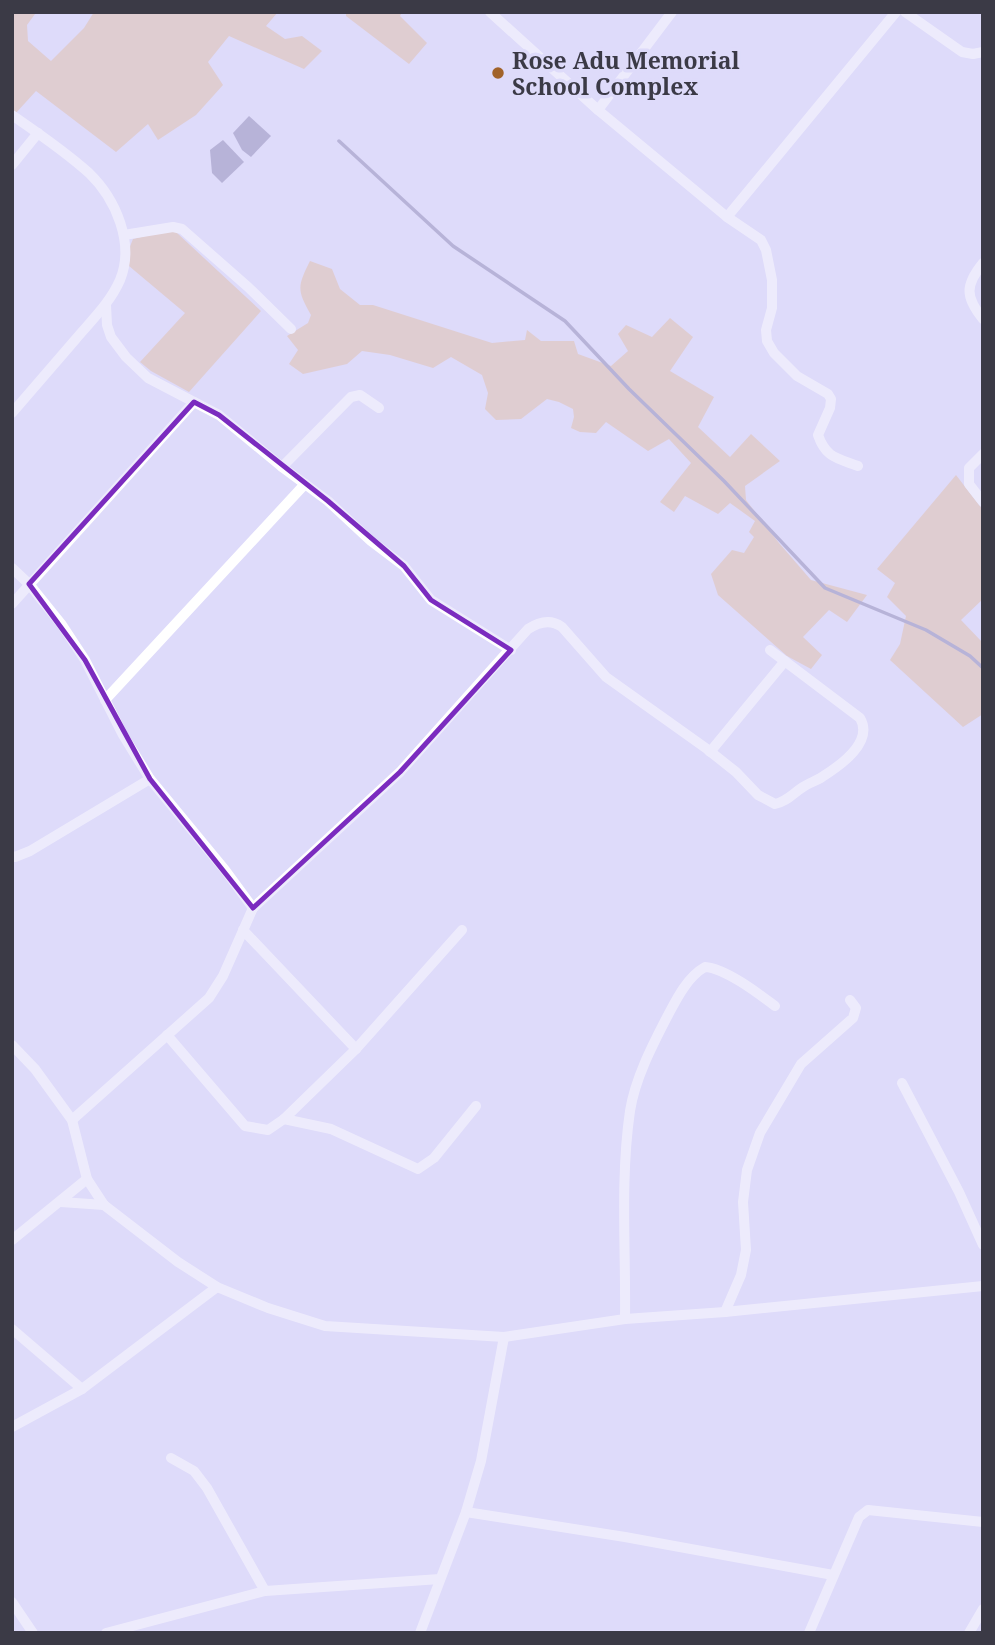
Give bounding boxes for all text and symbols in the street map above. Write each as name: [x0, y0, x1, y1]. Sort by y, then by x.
place label: Rose Adu Memorial School Complex: [512, 44, 740, 102]
marker: Rose Adu Memorial School Complex: [490, 65, 506, 81]

